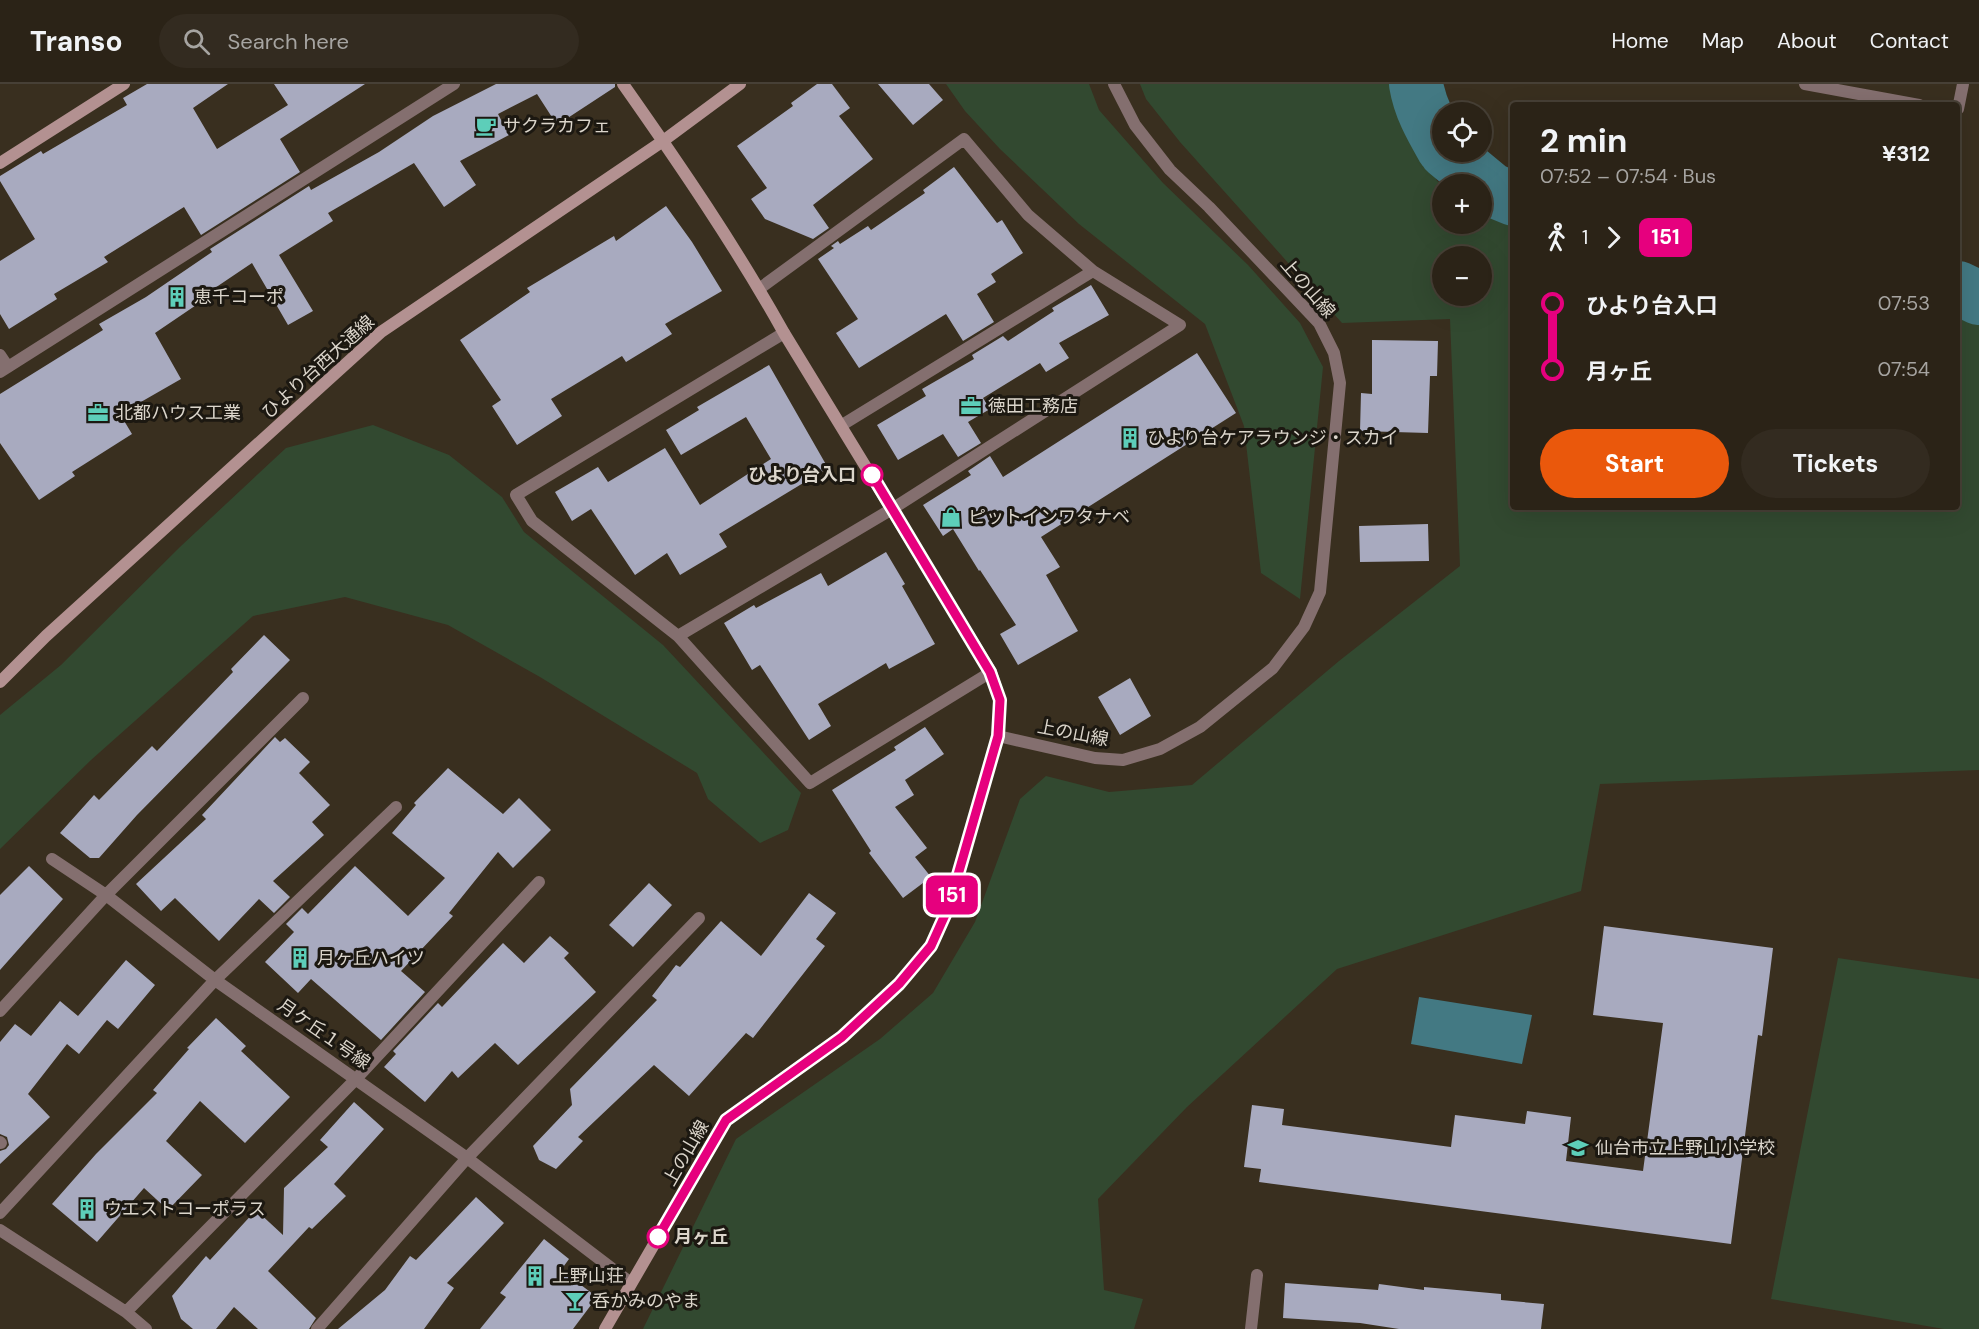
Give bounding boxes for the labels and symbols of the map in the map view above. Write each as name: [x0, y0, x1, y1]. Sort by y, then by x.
cafe icon: サクラカフェ: [474, 114, 498, 138]
place label: サクラカフェ: [503, 114, 611, 138]
street label: 上の山線: [1275, 253, 1341, 323]
building icon: 恵千コーポ: [165, 285, 189, 309]
place label: 恵千コーポ: [194, 285, 284, 309]
street label: ひより台西大通線: [257, 310, 379, 424]
office icon: 徳田工務店: [959, 394, 983, 418]
place label: 徳田工務店: [988, 394, 1078, 418]
office icon: 北都ハウス工業: [86, 401, 110, 425]
place label: 北都ハウス工業: [115, 401, 241, 425]
building icon: ひより台ケアラウンジ・スカイ: [1118, 426, 1142, 450]
place label: ひより台ケアラウンジ・スカイ: [1147, 426, 1399, 450]
place label: ひより台入口: [748, 463, 856, 487]
marker: ひより台入口: [861, 464, 883, 486]
shop icon: ピットインワタナベ: [939, 505, 963, 529]
place label: ピットインワタナベ: [968, 505, 1130, 529]
street label: 上の山線: [1035, 714, 1111, 752]
line badge: 151: [918, 876, 986, 914]
building icon: 月ヶ丘ハイツ: [288, 946, 312, 970]
place label: 月ヶ丘ハイツ: [317, 946, 425, 970]
street label: 月ケ丘１号線: [273, 993, 375, 1075]
street label: 上の山線: [658, 1116, 714, 1190]
school or university icon: 仙台市立上野山小学校: [1566, 1136, 1590, 1160]
place label: 仙台市立上野山小学校: [1595, 1136, 1775, 1160]
building icon: ウエストコーポラス: [75, 1197, 99, 1221]
place label: ウエストコーポラス: [104, 1197, 266, 1221]
place label: 月ヶ丘: [674, 1225, 728, 1249]
marker: 月ヶ丘: [647, 1226, 669, 1248]
building icon: 上野山荘: [523, 1264, 547, 1288]
place label: 上野山荘: [552, 1264, 624, 1288]
bar icon: 呑かみのやま: [563, 1289, 587, 1313]
place label: 呑かみのやま: [592, 1289, 700, 1313]

